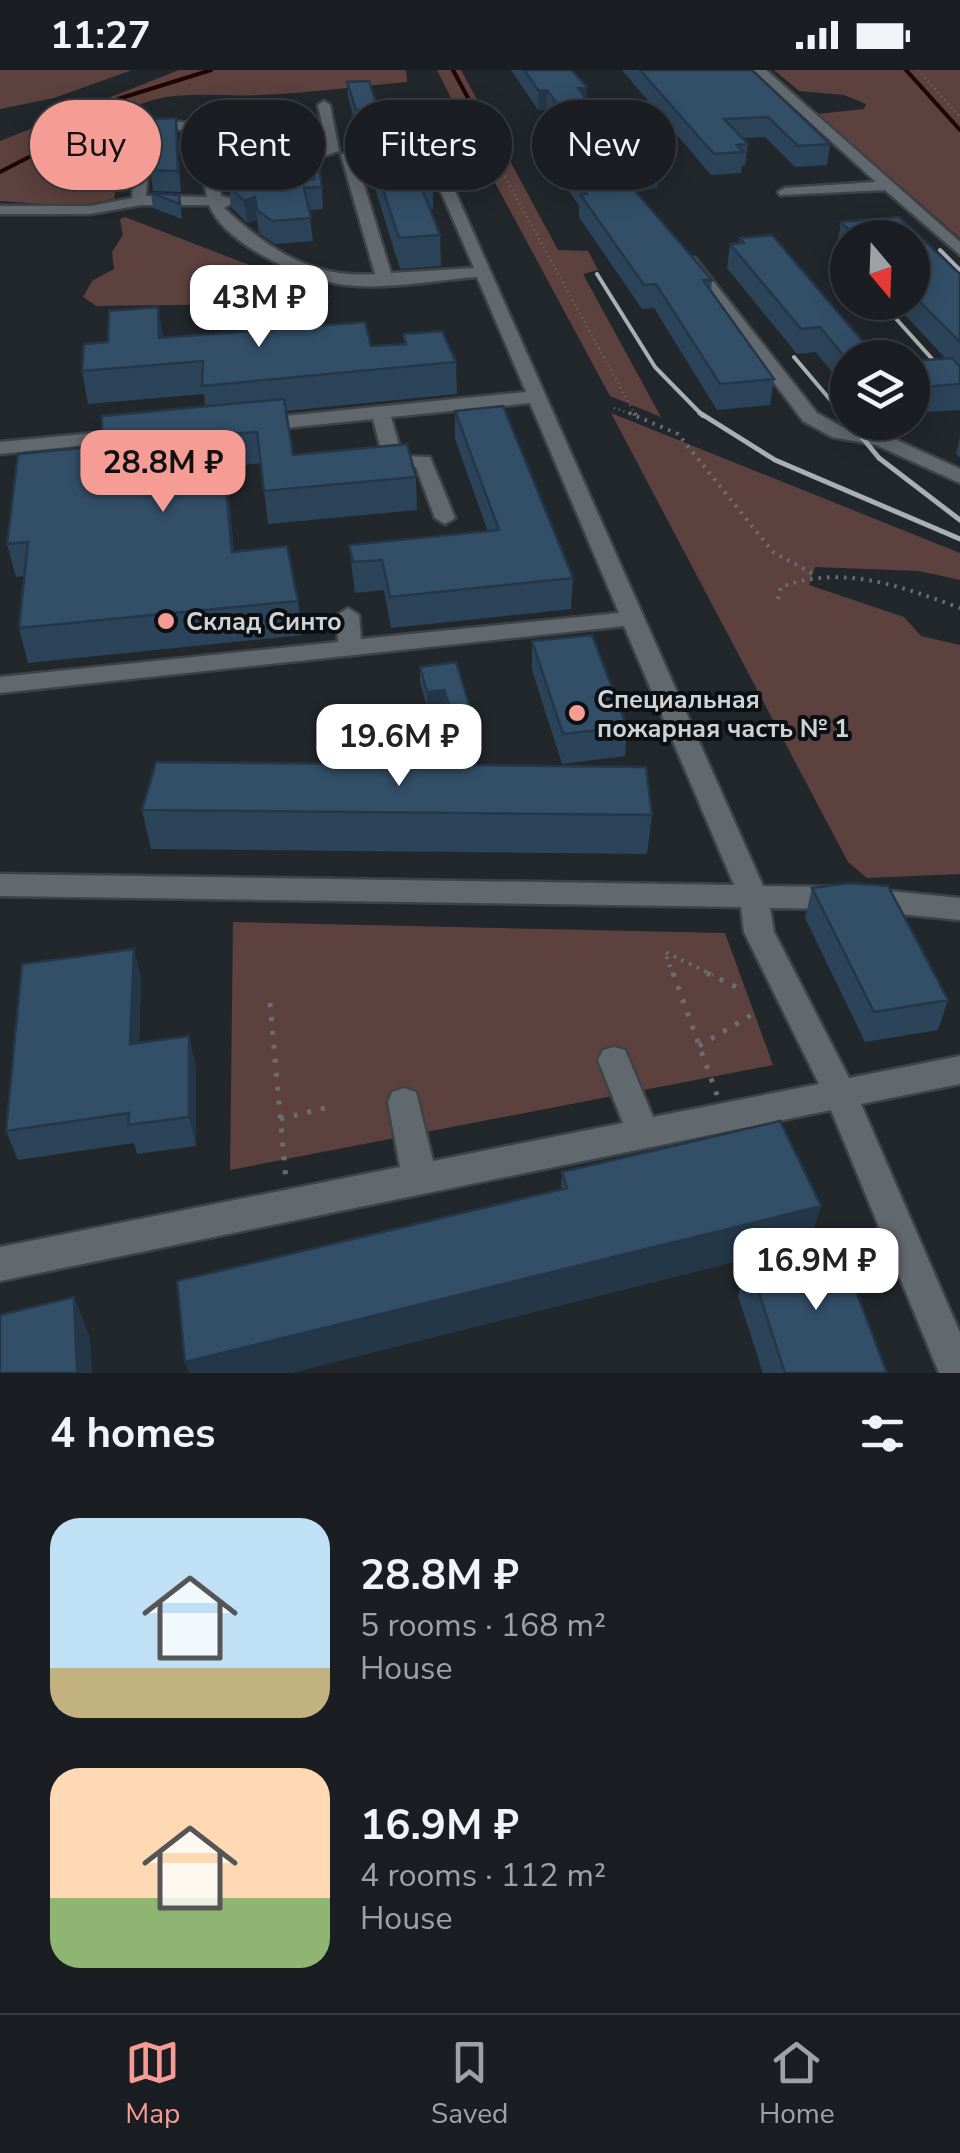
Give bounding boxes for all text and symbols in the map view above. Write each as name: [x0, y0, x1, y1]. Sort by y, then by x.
text: 11:27: [50, 10, 151, 61]
chip: Buy: [30, 100, 161, 190]
chip: Rent: [181, 100, 325, 190]
chip: Filters: [345, 100, 512, 190]
chip: New: [532, 100, 676, 190]
north arrow: [830, 220, 930, 320]
map controls: [830, 220, 930, 440]
pin: 43M ₽: [189, 265, 329, 350]
text: 43M ₽: [212, 276, 306, 319]
button: layers: [830, 340, 930, 440]
pin: 28.8M ₽: [71, 430, 255, 515]
text: 28.8M ₽: [102, 441, 224, 484]
place label: Склад Синто: [186, 605, 342, 639]
marker: Склад Синто: [155, 610, 177, 632]
place label: Специальная пожарная часть № 1: [597, 683, 849, 746]
marker: Специальная пожарная часть № 1: [566, 702, 588, 724]
pin: 19.6M ₽: [307, 704, 491, 789]
text: 19.6M ₽: [338, 715, 460, 758]
pin: 16.9M ₽: [724, 1228, 908, 1313]
text: 16.9M ₽: [755, 1239, 877, 1282]
text: 4 homes: [50, 1405, 215, 1462]
icon: filters: [855, 1406, 910, 1461]
text: 28.8M ₽: [360, 1547, 519, 1604]
icon: home: [130, 1558, 250, 1678]
text: 5 rooms · 168 m²: [360, 1604, 606, 1647]
text: House: [360, 1647, 453, 1690]
text: 16.9M ₽: [360, 1797, 519, 1854]
icon: home: [130, 1808, 250, 1928]
text: 4 rooms · 112 m²: [360, 1854, 606, 1897]
text: House: [360, 1897, 453, 1940]
tab: Map: [125, 2035, 180, 2133]
tab: Saved: [431, 2035, 508, 2133]
tab: Home: [759, 2035, 835, 2133]

